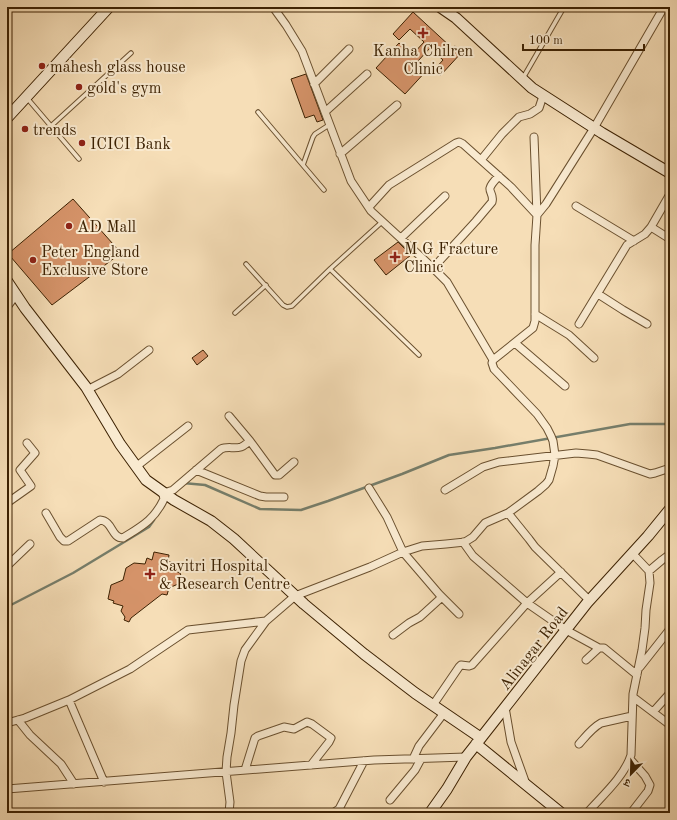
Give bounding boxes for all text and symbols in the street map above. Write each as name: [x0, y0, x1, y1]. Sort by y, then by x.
scale bar: [523, 26, 644, 52]
marker: Kanha Chilren Clinic: [417, 27, 429, 39]
text: 100 m: [529, 35, 563, 47]
place label: Kanha Chilren Clinic: [373, 44, 474, 78]
place label: mahesh glass house: [50, 60, 186, 76]
marker: mahesh glass house: [37, 61, 47, 71]
place label: gold's gym: [87, 81, 162, 97]
marker: gold's gym: [74, 82, 84, 92]
place label: trends: [33, 123, 77, 139]
marker: trends: [20, 124, 30, 134]
place label: ICICI Bank: [90, 137, 171, 153]
marker: ICICI Bank: [77, 138, 87, 148]
place label: AD Mall: [77, 220, 136, 236]
marker: AD Mall: [64, 221, 74, 231]
place label: M G Fracture Clinic: [404, 242, 498, 276]
place label: Peter England Exclusive Store: [41, 245, 148, 279]
marker: M G Fracture Clinic: [389, 251, 401, 263]
marker: Peter England Exclusive Store: [28, 255, 38, 265]
place label: Savitri Hospital & Research Centre: [159, 559, 290, 593]
marker: Savitri Hospital & Research Centre: [144, 568, 156, 580]
street label: Alinagar Road: [497, 605, 572, 694]
north arrow: [611, 754, 651, 794]
text: उ: [622, 775, 633, 788]

